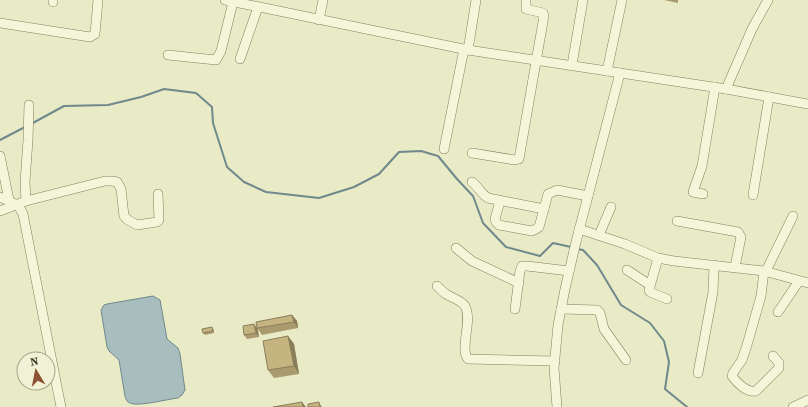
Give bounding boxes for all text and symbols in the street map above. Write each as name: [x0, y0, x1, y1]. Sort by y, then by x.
north arrow: [16, 351, 56, 391]
text: N: [29, 354, 40, 370]

